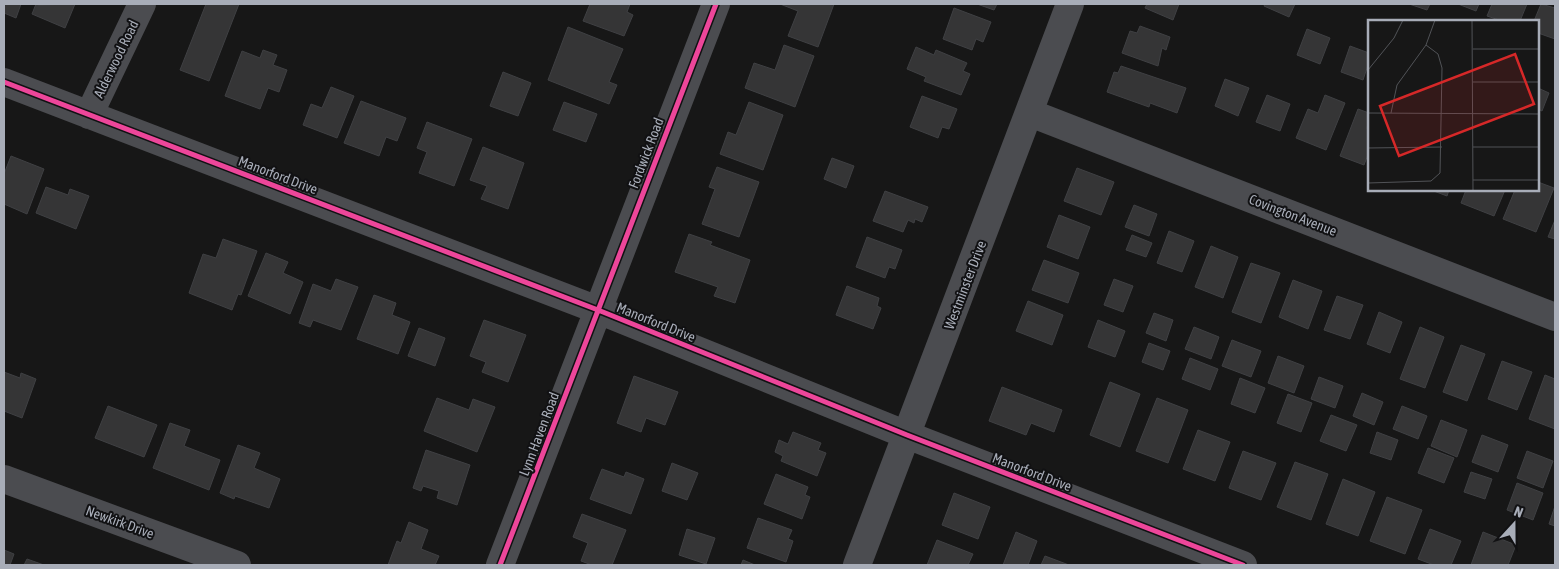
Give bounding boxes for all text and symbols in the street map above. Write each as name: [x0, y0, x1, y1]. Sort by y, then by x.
street label: Alderwood Road: [90, 18, 142, 100]
inset map: [1368, 20, 1539, 191]
street label: Fordwick Road: [625, 115, 667, 191]
street label: Manorford Drive: [236, 153, 320, 197]
street label: Covington Avenue: [1247, 191, 1339, 239]
street label: Westminster Drive: [941, 238, 989, 332]
street label: Manorford Drive: [614, 299, 698, 345]
street label: Lynn Haven Road: [516, 390, 562, 478]
street label: Manorford Drive: [990, 450, 1074, 494]
north arrow: [1489, 499, 1539, 549]
street label: Newkirk Drive: [84, 502, 156, 542]
text: N: [1512, 503, 1525, 521]

